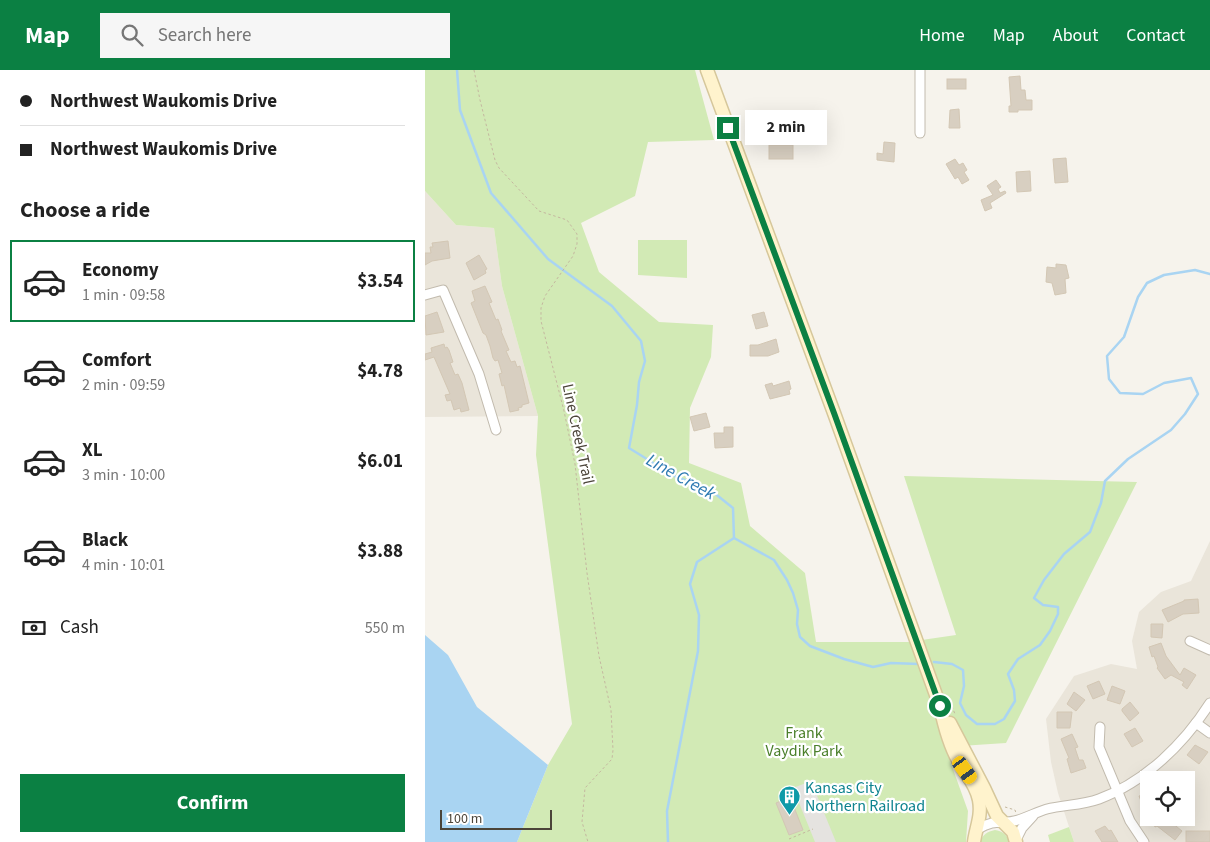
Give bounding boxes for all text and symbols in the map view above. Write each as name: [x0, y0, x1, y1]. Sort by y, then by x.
search box: [100, 13, 450, 58]
text: Map: [25, 18, 70, 53]
icon: search: [118, 21, 146, 49]
text: Search here: [158, 22, 251, 49]
text: Home: [919, 23, 965, 48]
text: Map: [993, 23, 1025, 48]
text: About: [1053, 23, 1098, 48]
text: Contact: [1126, 23, 1185, 48]
text: Northwest Waukomis Drive: [50, 88, 277, 115]
callout: 2 min: [745, 110, 828, 146]
text: 2 min: [767, 116, 805, 138]
route end: [717, 117, 739, 139]
text: Northwest Waukomis Drive: [50, 136, 277, 163]
text: Choose a ride: [20, 194, 150, 226]
text: Economy: [82, 257, 159, 284]
icon: car: [22, 259, 67, 304]
text: $3.54: [357, 268, 403, 295]
text: 1 min · 09:58: [82, 284, 165, 306]
text: Comfort: [82, 347, 152, 374]
icon: car: [22, 349, 67, 394]
text: $4.78: [357, 358, 403, 385]
text: 2 min · 09:59: [82, 374, 165, 396]
street label: Line Creek Trail: [557, 382, 599, 486]
text: XL: [82, 437, 103, 464]
icon: car: [22, 439, 67, 484]
text: $6.01: [357, 448, 403, 475]
water label: Line Creek: [642, 448, 721, 507]
text: 3 min · 10:00: [82, 464, 165, 486]
text: Black: [82, 527, 128, 554]
icon: car: [22, 529, 67, 574]
text: $3.88: [357, 538, 403, 565]
text: 4 min · 10:01: [82, 554, 165, 576]
icon: cash: [20, 614, 48, 642]
text: Cash: [60, 614, 99, 641]
text: 550 m: [365, 617, 405, 639]
route start: [929, 695, 951, 717]
park label: Frank Vaydik Park: [765, 722, 843, 762]
car: [950, 753, 979, 787]
map controls: [1140, 771, 1195, 826]
button: locate: [1140, 771, 1195, 826]
button: Confirm: [20, 774, 405, 832]
place label: Kansas City Northern Railroad: [805, 777, 925, 817]
building icon: Kansas City Northern Railroad: [777, 785, 801, 816]
scale bar: [440, 807, 553, 830]
text: 100 m: [447, 809, 482, 829]

